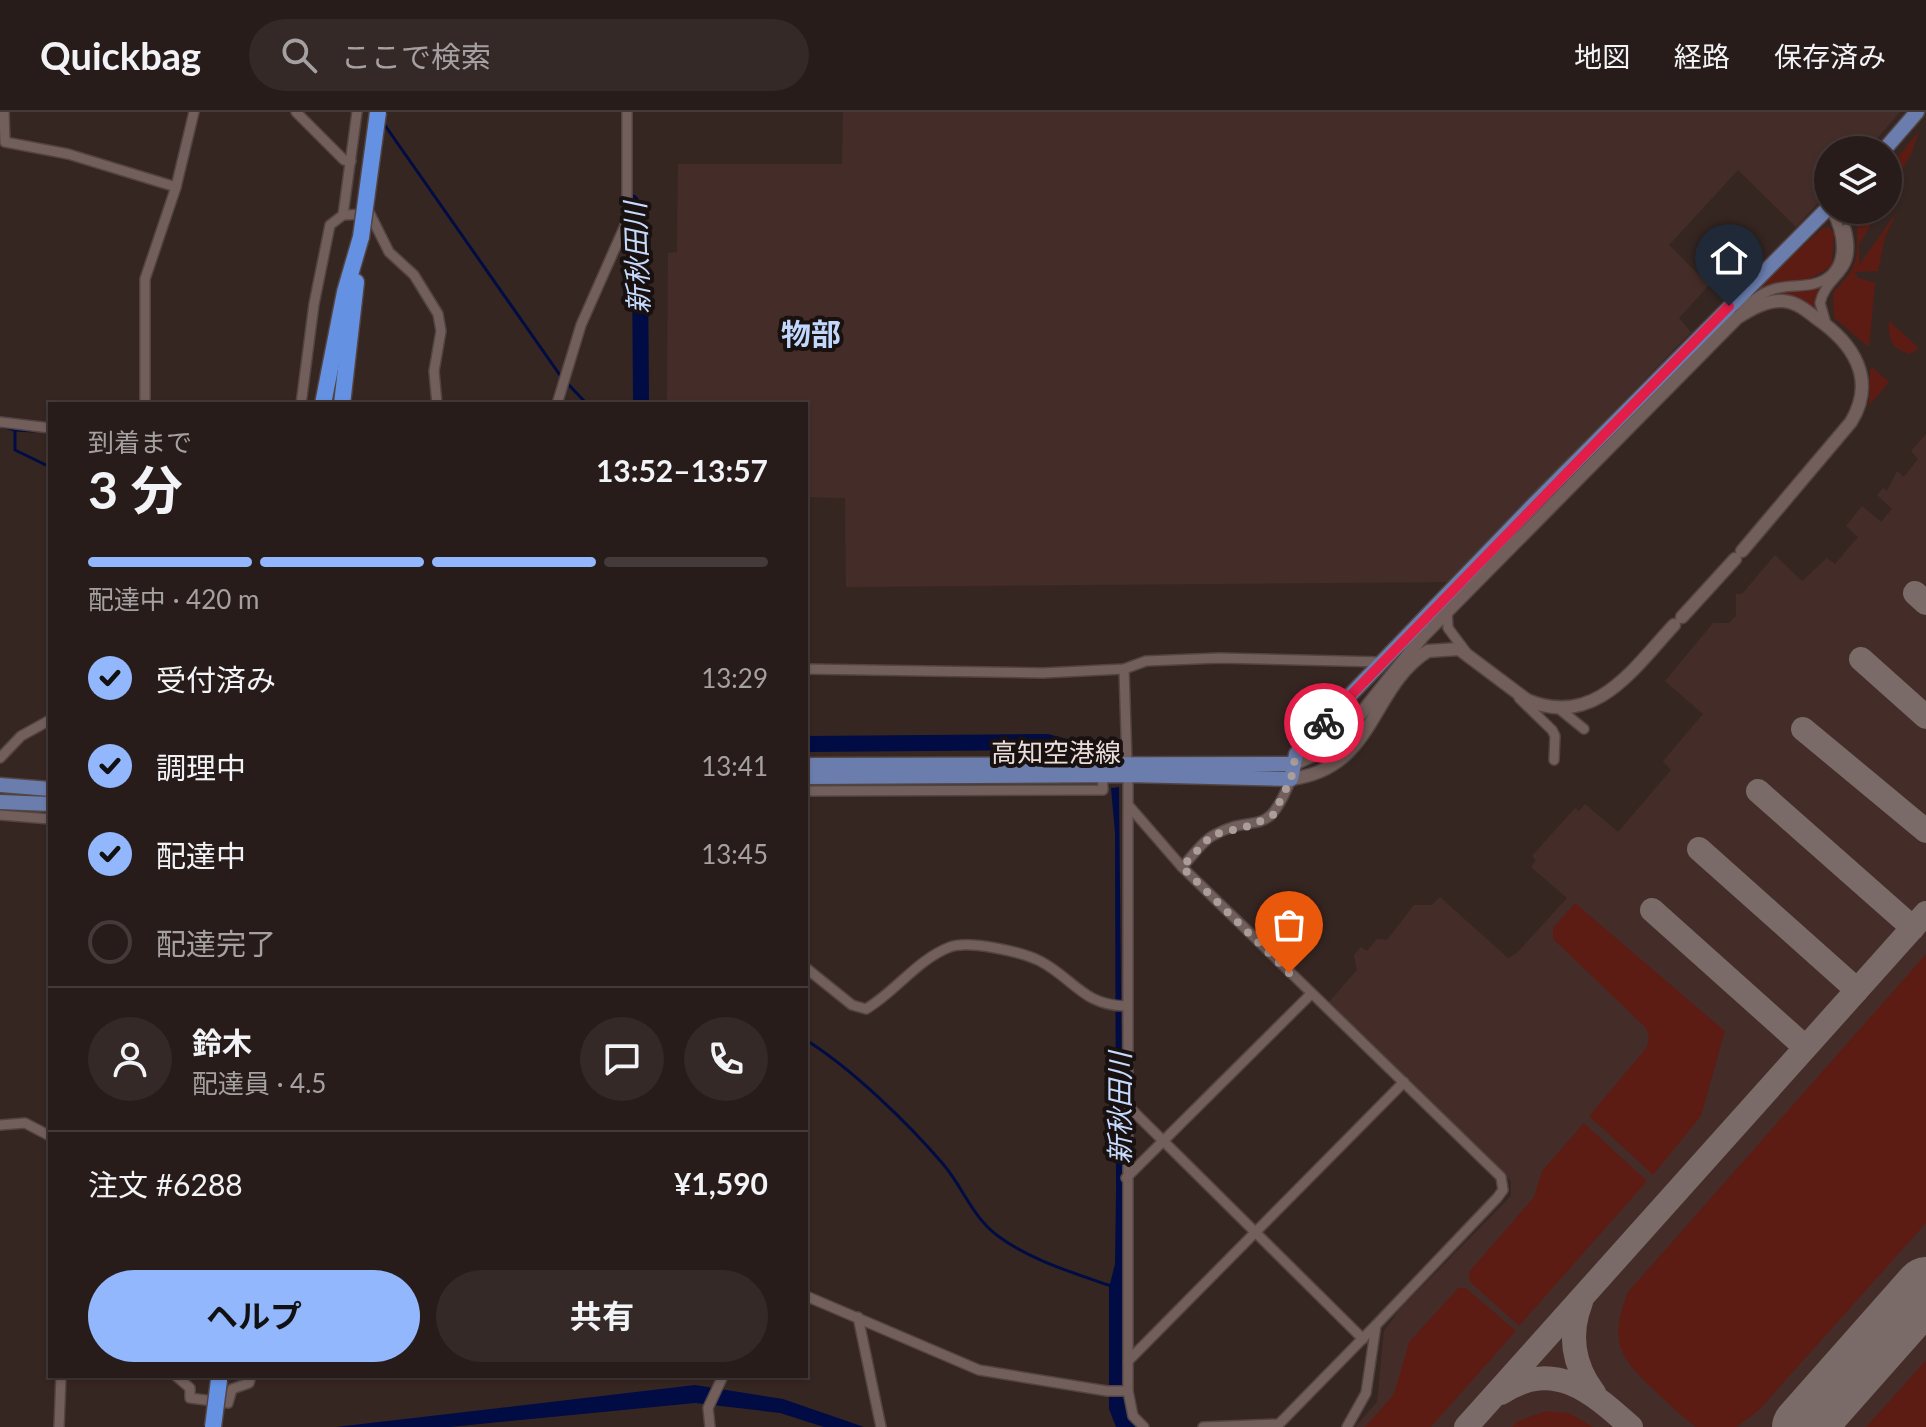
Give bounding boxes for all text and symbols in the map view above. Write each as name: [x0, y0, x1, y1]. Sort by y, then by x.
search box: [249, 19, 809, 91]
text: Quickbag: [40, 32, 201, 78]
icon: search: [277, 33, 321, 77]
text: ここで検索: [341, 38, 491, 74]
text: 地図: [1574, 39, 1630, 73]
text: 経路: [1674, 39, 1730, 73]
text: 保存済み: [1774, 39, 1886, 73]
map controls: [1814, 136, 1902, 224]
button: layers: [1814, 136, 1902, 224]
water label: 新秋田川: [617, 198, 655, 315]
pin: [1695, 224, 1763, 306]
icon: home: [1707, 236, 1751, 280]
district label: 物部: [781, 315, 841, 351]
text: 到着まで: [88, 426, 192, 458]
text: 13:52–13:57: [596, 452, 768, 488]
text: 3 分: [88, 458, 183, 520]
text: 配達中 · 420 m: [88, 583, 259, 615]
icon: check: [88, 656, 132, 700]
text: 受付済み: [156, 661, 276, 697]
text: 13:29: [701, 662, 768, 694]
courier: [1284, 683, 1364, 763]
icon: bike: [1302, 701, 1346, 745]
street label: 高知空港線: [991, 736, 1121, 768]
icon: check: [88, 744, 132, 788]
text: 調理中: [156, 749, 246, 785]
text: 13:41: [701, 750, 768, 782]
icon: check: [88, 832, 132, 876]
text: 配達中: [156, 837, 246, 873]
text: 13:45: [701, 838, 768, 870]
pin: [1255, 891, 1323, 973]
icon: bag: [1267, 903, 1311, 947]
text: 配達完了: [156, 925, 276, 961]
button: person: [88, 1017, 172, 1101]
button: chat: [580, 1017, 664, 1101]
button: phone: [684, 1017, 768, 1101]
text: 鈴木: [192, 1024, 252, 1060]
water label: 新秋田川: [1102, 1049, 1136, 1164]
text: 配達員 · 4.5: [192, 1067, 326, 1099]
text: ¥1,590: [674, 1165, 768, 1201]
text: 注文 #6288: [88, 1166, 243, 1202]
button: ヘルプ: [88, 1270, 420, 1362]
button: 共有: [436, 1270, 768, 1362]

